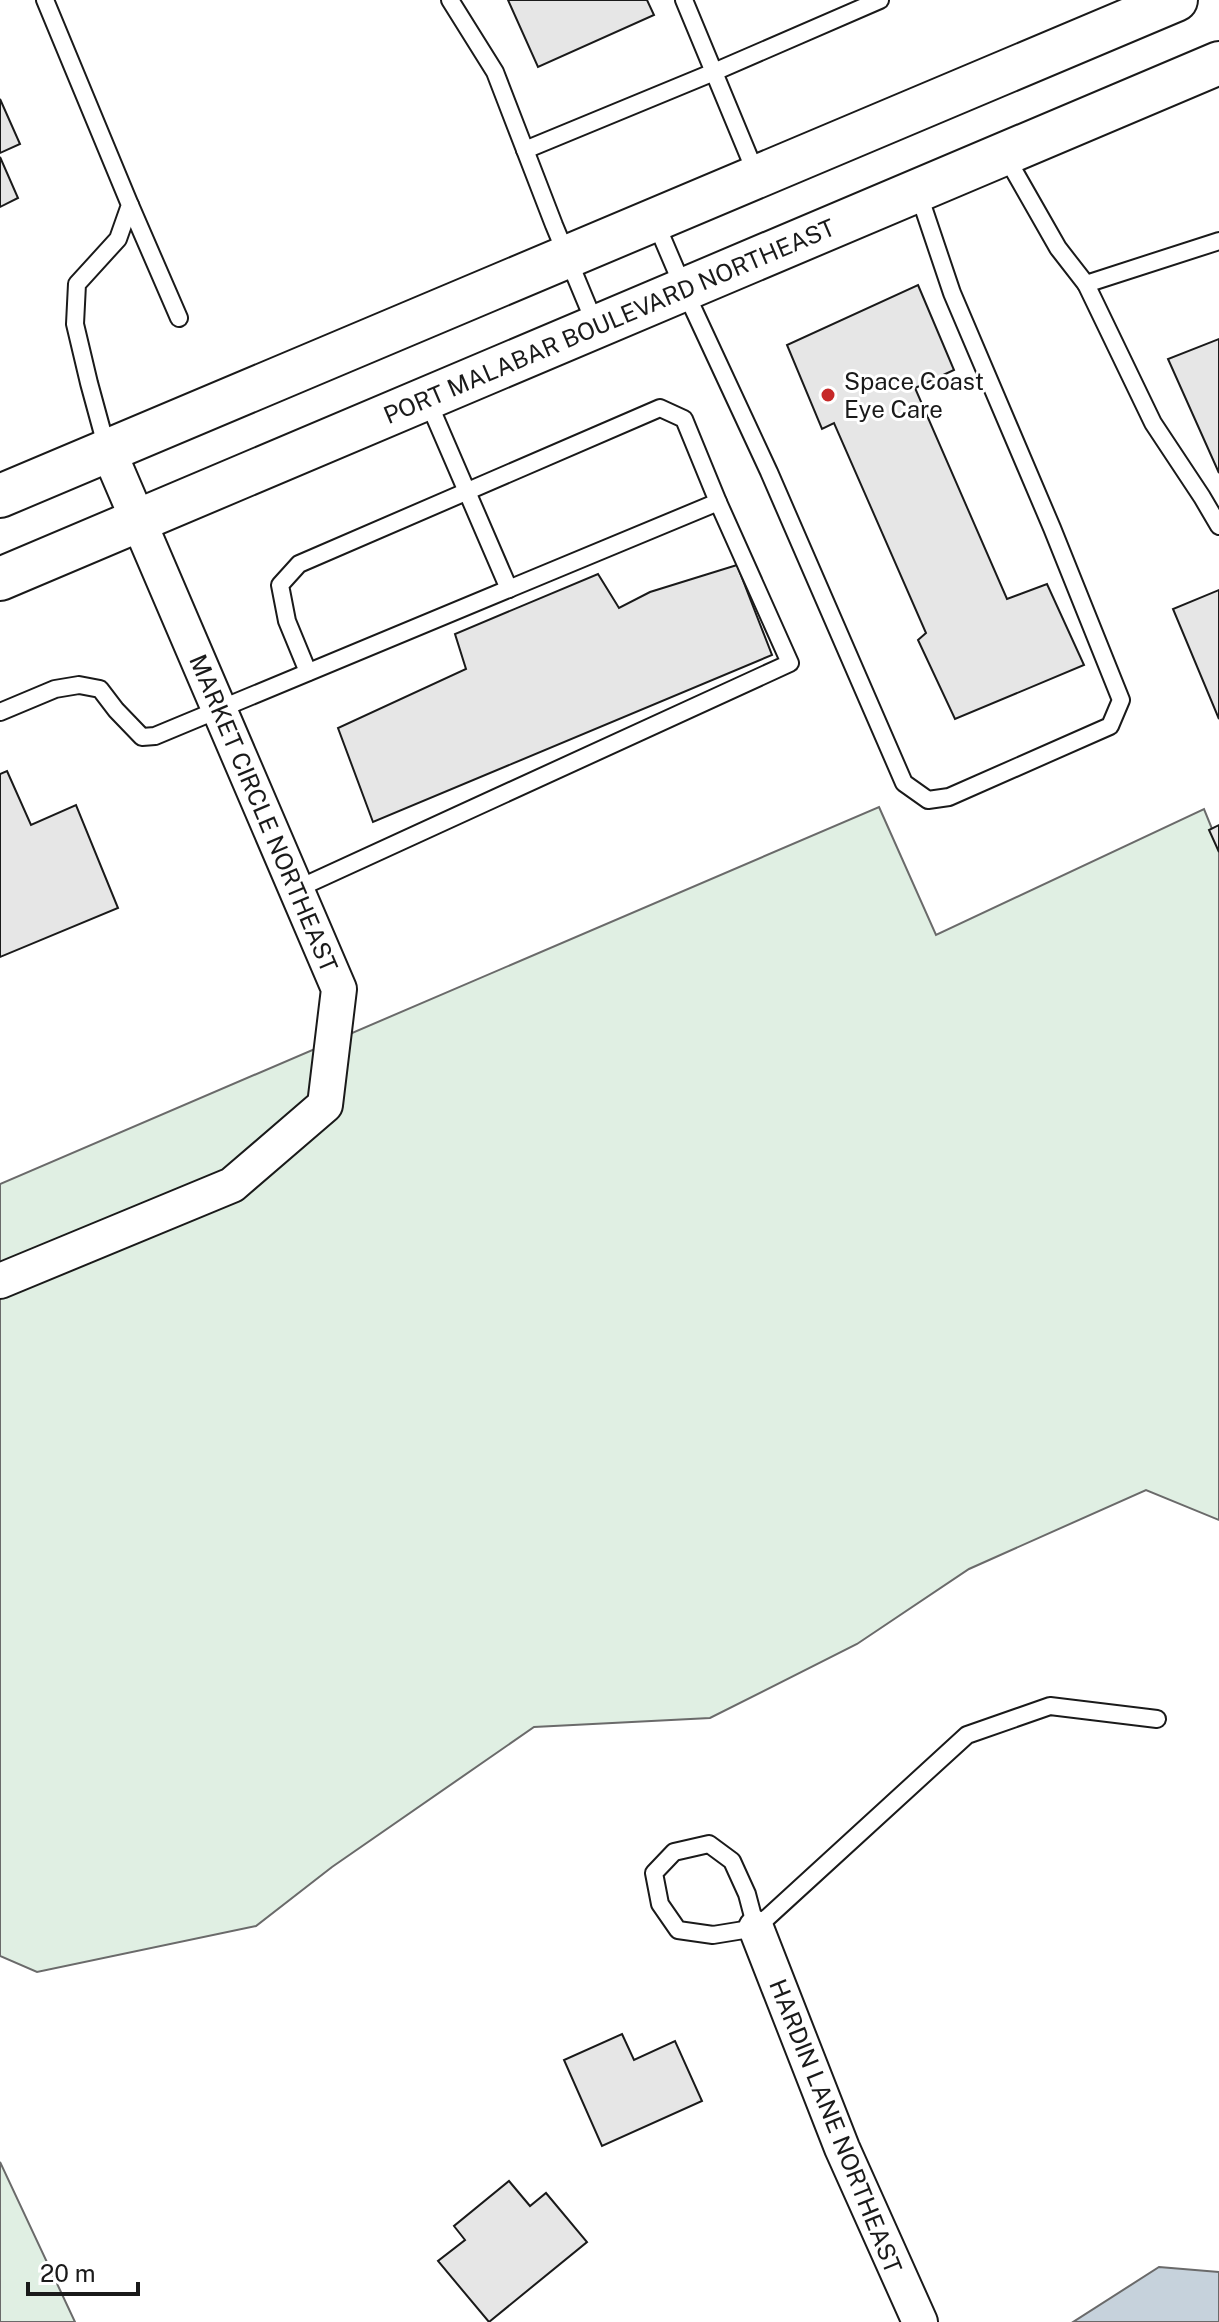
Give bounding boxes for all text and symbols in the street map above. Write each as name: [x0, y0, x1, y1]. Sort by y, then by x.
street label: PORT MALABAR BOULEVARD NORTHEAST: [379, 213, 839, 429]
place label: Space Coast Eye Care: [844, 367, 984, 423]
marker: Space Coast Eye Care: [819, 386, 837, 404]
street label: MARKET CIRCLE NORTHEAST: [184, 650, 344, 976]
street label: HARDIN LANE NORTHEAST: [764, 1975, 908, 2277]
scale bar: [28, 2246, 138, 2296]
text: 20 m: [40, 2259, 96, 2287]

